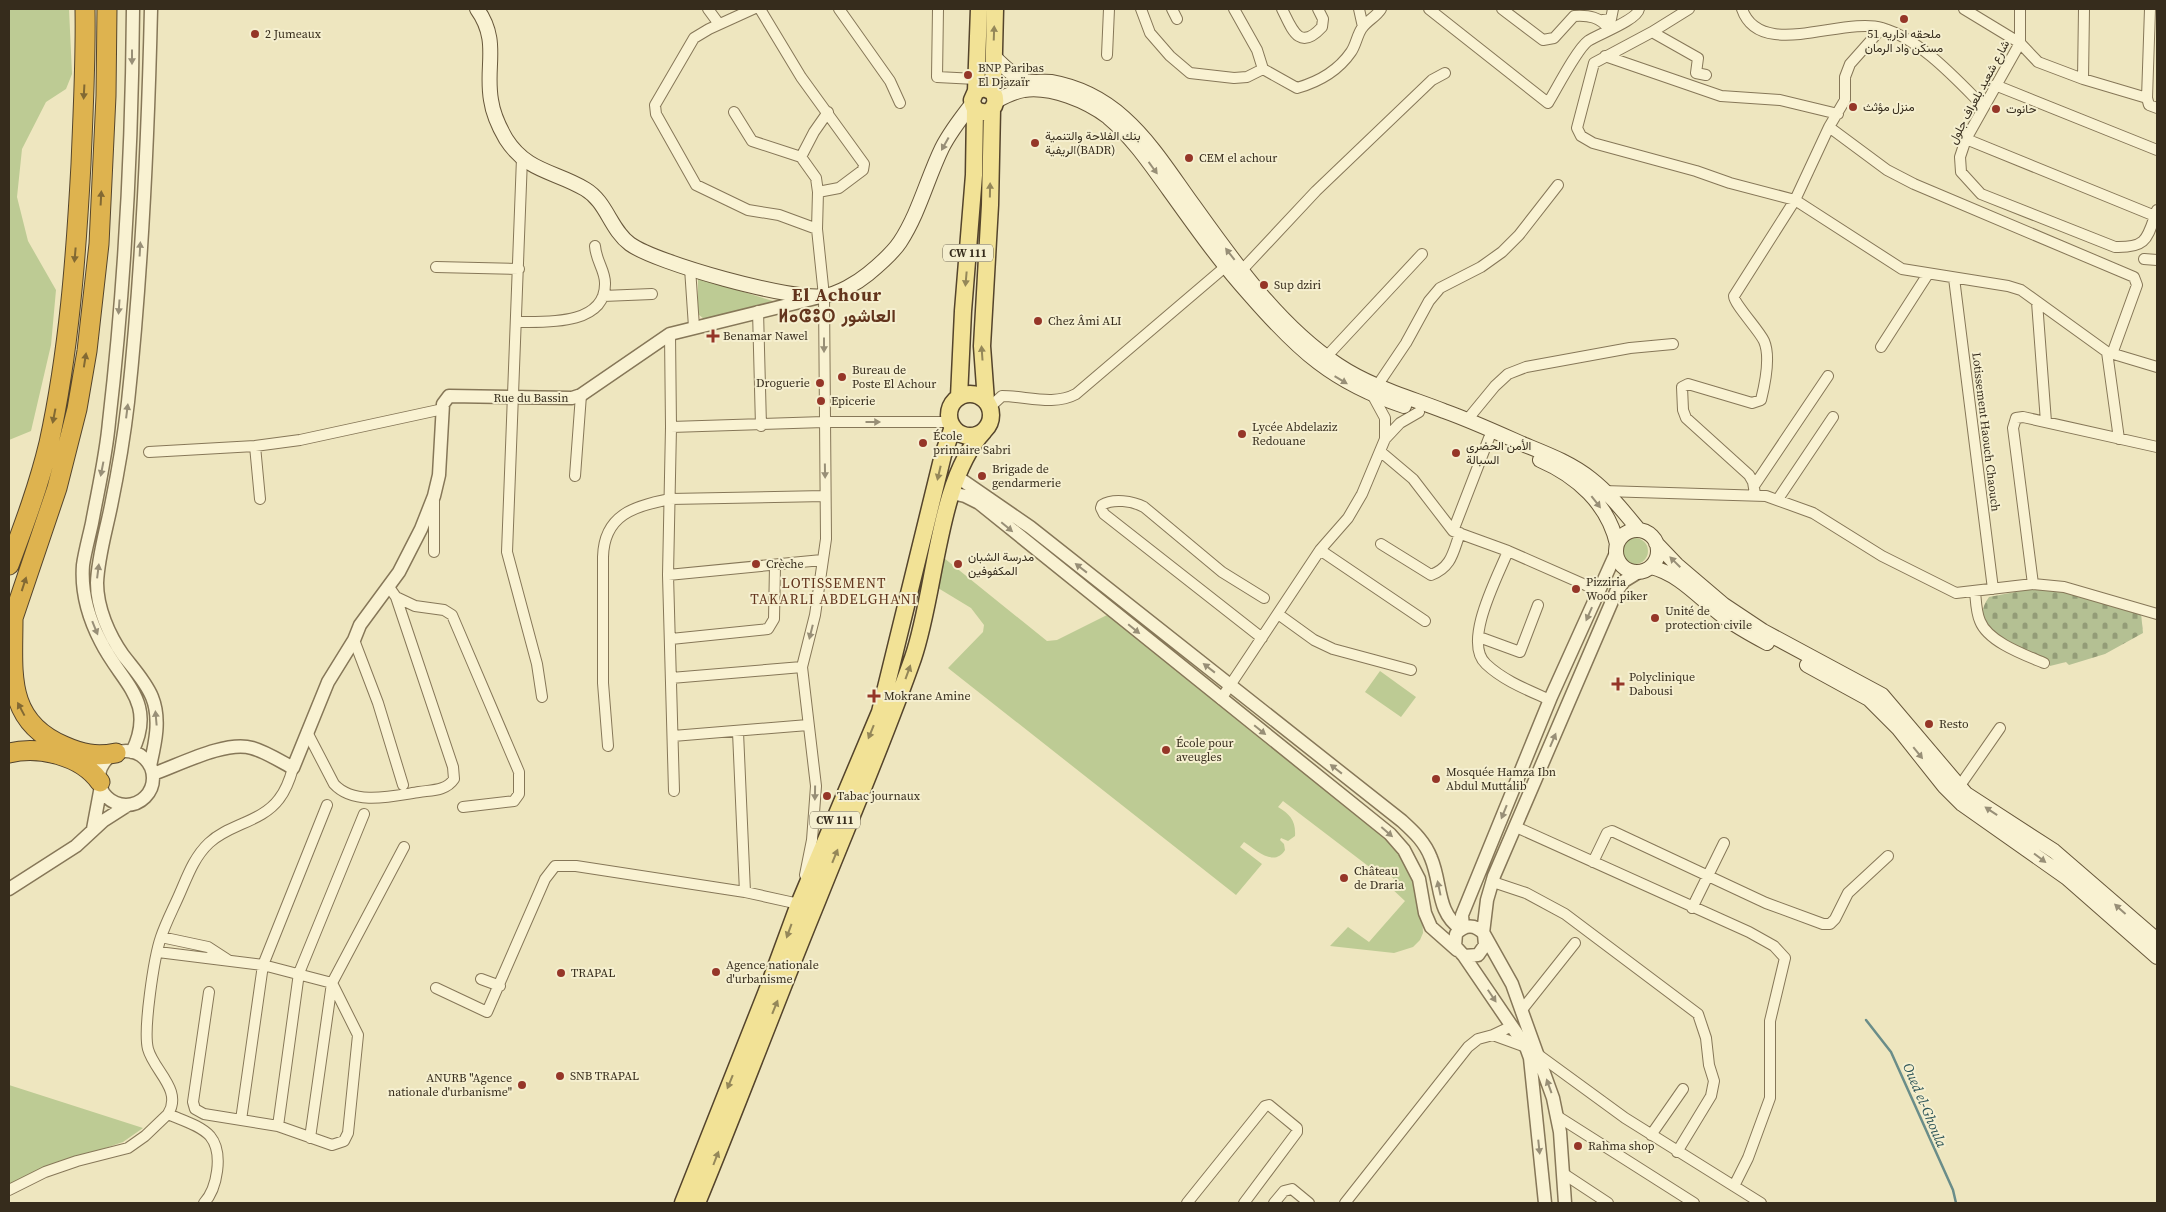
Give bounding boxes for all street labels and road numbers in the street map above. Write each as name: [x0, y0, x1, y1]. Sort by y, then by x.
street label: شارع شعيد بلعراف جلول: [1945, 37, 2014, 147]
road number: CW 111: [943, 244, 993, 262]
street label: Lotissement Haouch Chaouch: [1968, 352, 2004, 512]
street label: Rue du Bassin: [494, 390, 568, 406]
road number: CW 111: [810, 812, 860, 828]

